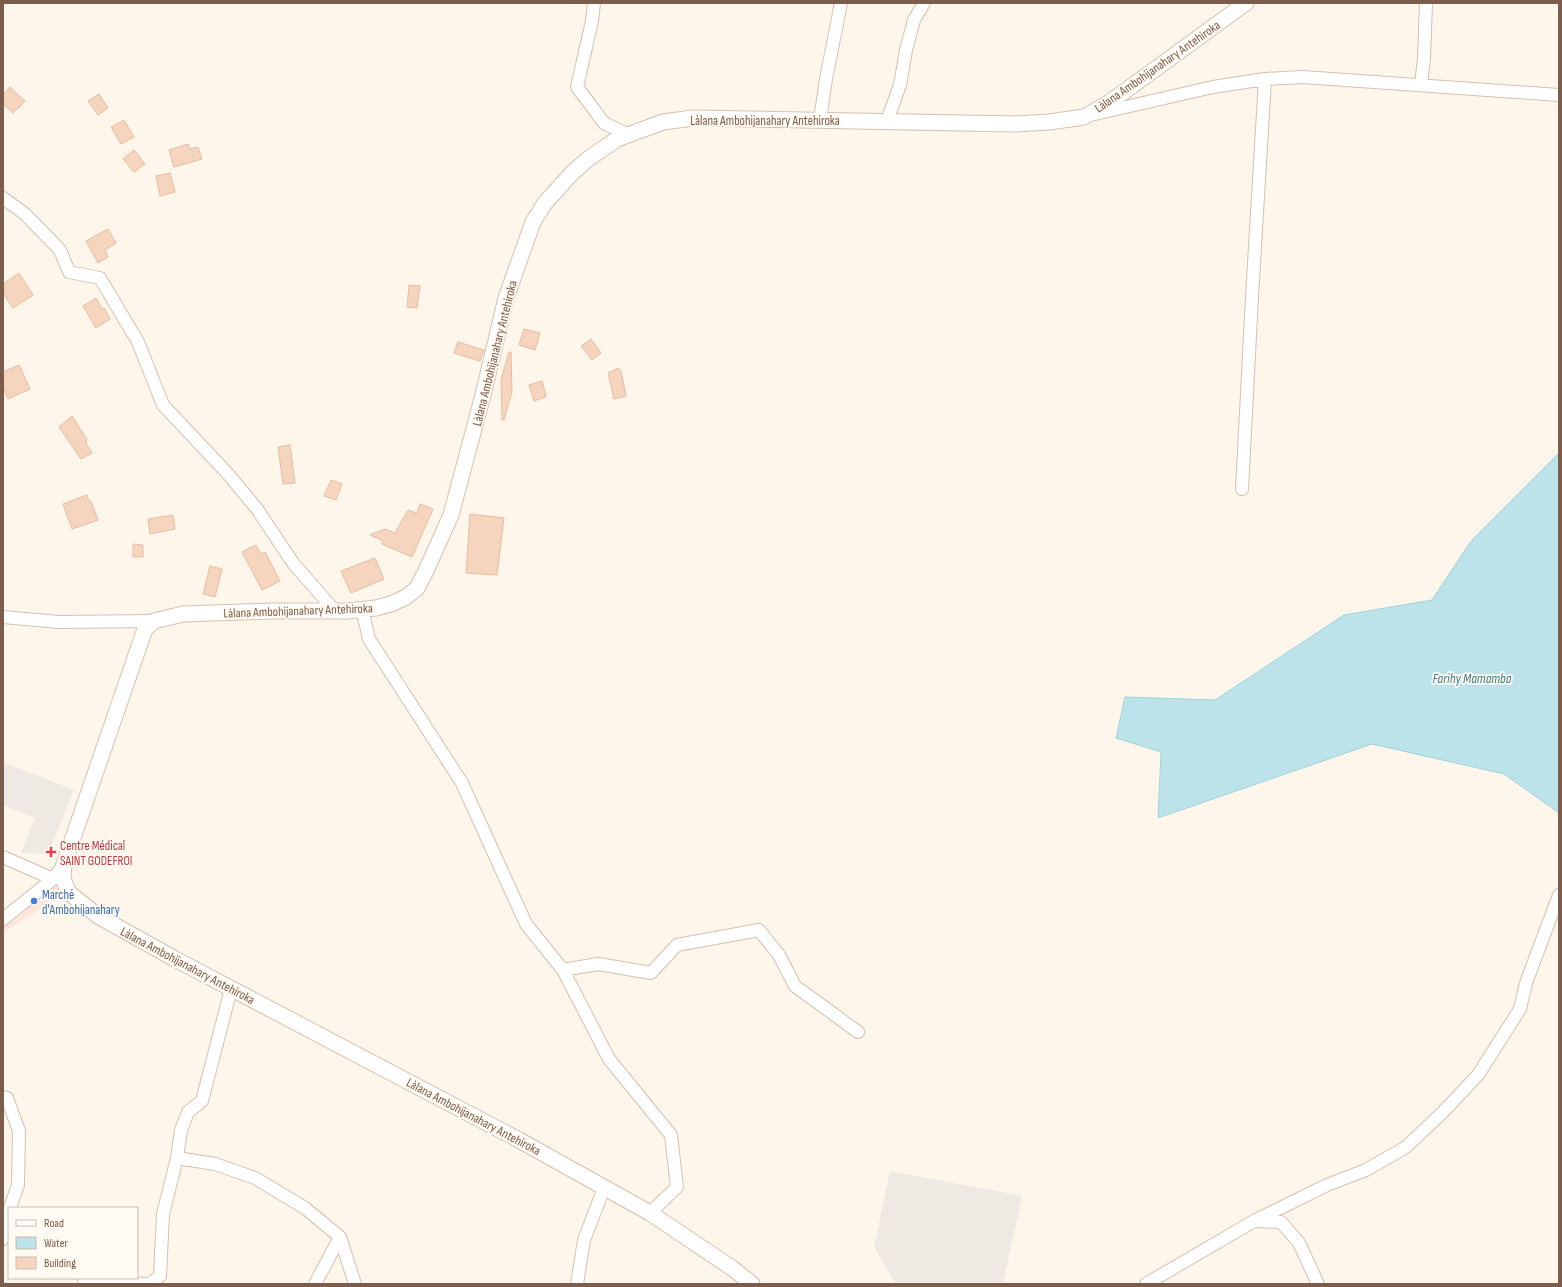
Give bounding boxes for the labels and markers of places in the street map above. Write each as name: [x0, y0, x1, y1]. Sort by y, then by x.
place label: Centre Médical SAINT GODEFROI: [60, 838, 132, 869]
marker: Centre Médical SAINT GODEFROI: [45, 846, 57, 858]
place label: Marché d'Ambohijanahary: [42, 887, 120, 918]
marker: Marché d'Ambohijanahary: [29, 896, 39, 906]

